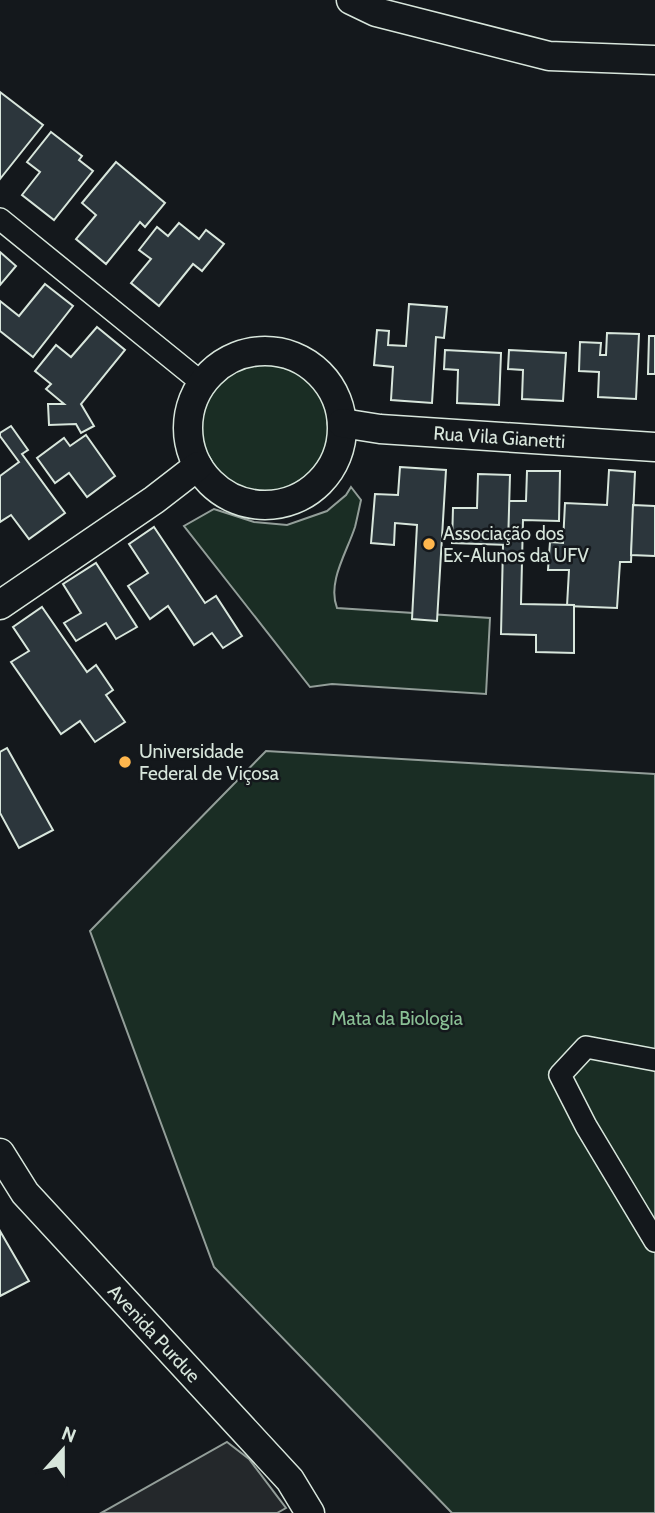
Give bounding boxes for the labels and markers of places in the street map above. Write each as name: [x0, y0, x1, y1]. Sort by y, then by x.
place label: Associação dos Ex-Alunos da UFV: [443, 522, 589, 567]
marker: Associação dos Ex-Alunos da UFV: [421, 536, 437, 552]
place label: Universidade Federal de Viçosa: [139, 740, 279, 785]
marker: Universidade Federal de Viçosa: [117, 754, 133, 770]

